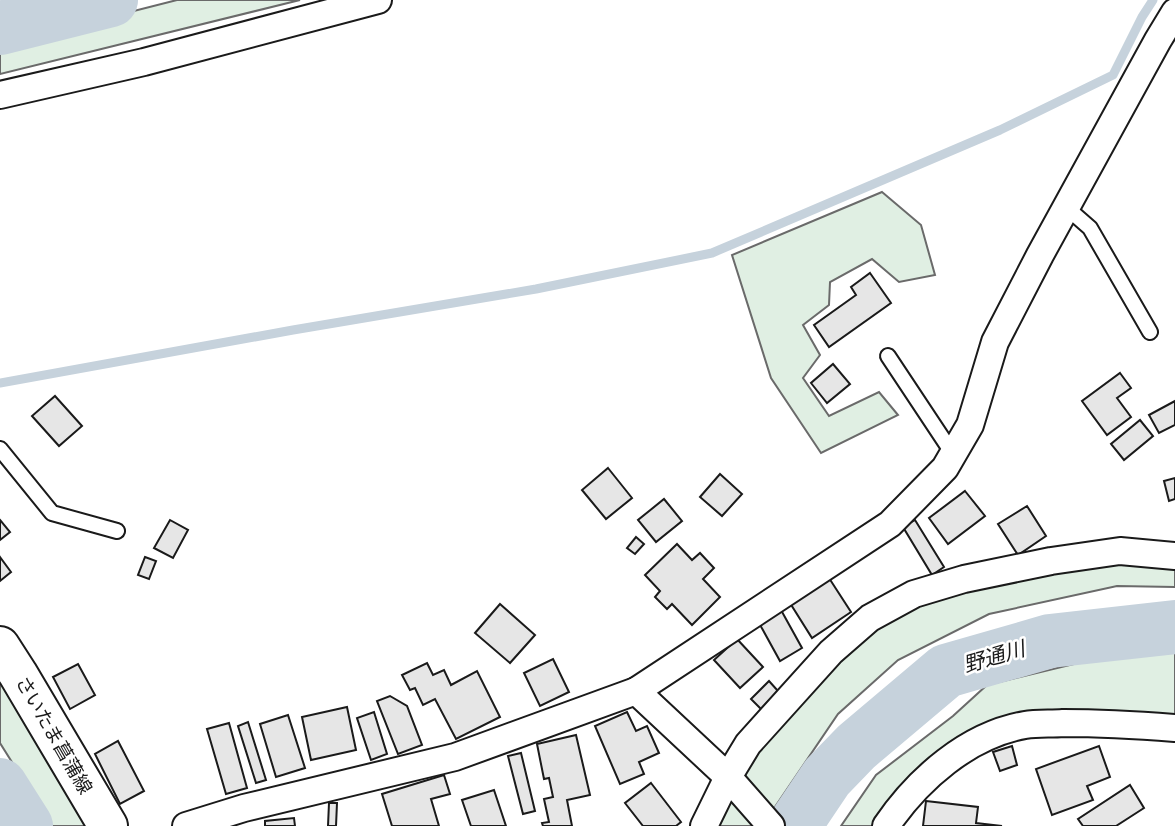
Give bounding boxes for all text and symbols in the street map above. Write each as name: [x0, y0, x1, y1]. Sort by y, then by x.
water label: 野通川: [960, 634, 1030, 679]
street label: さいたま菖蒲線: [10, 671, 98, 799]

